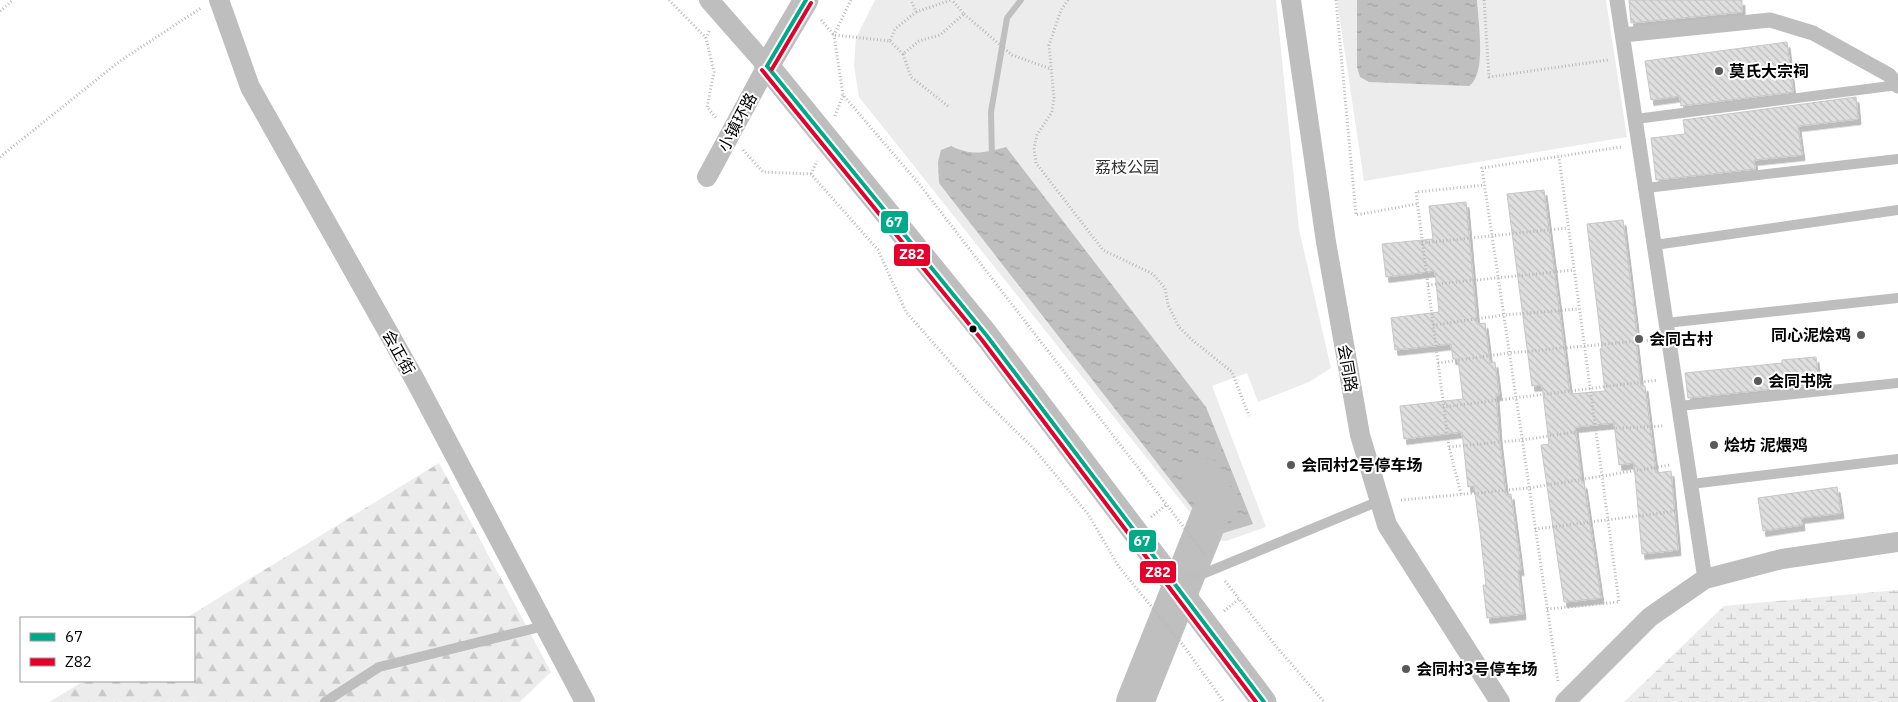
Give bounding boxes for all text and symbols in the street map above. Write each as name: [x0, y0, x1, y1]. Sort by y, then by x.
place label: 莫氏大宗祠: [1729, 61, 1809, 81]
marker: 莫氏大宗祠: [1713, 65, 1725, 77]
street label: 小镇环路: [713, 89, 761, 155]
park label: 荔枝公园: [1095, 157, 1159, 177]
line badge: 67: [880, 210, 909, 234]
text: 67: [886, 213, 902, 231]
line badge: Z82: [893, 243, 931, 267]
text: Z82: [899, 245, 925, 263]
unlabelled marker: [968, 324, 978, 334]
place label: 同心泥烩鸡: [1771, 325, 1851, 345]
street label: 会正街: [379, 326, 419, 378]
place label: 会同古村: [1649, 329, 1713, 349]
marker: 同心泥烩鸡: [1855, 329, 1867, 341]
marker: 会同古村: [1633, 333, 1645, 345]
street label: 会同路: [1334, 343, 1362, 393]
place label: 会同书院: [1768, 371, 1832, 391]
marker: 会同书院: [1752, 375, 1764, 387]
place label: 烩坊 泥煨鸡: [1724, 435, 1808, 455]
marker: 烩坊 泥煨鸡: [1708, 439, 1720, 451]
place label: 会同村2号停车场: [1301, 455, 1423, 475]
marker: 会同村2号停车场: [1285, 459, 1297, 471]
line badge: 67: [1128, 529, 1157, 553]
text: 67: [1134, 532, 1150, 550]
line badge: Z82: [1139, 560, 1177, 584]
text: Z82: [1145, 563, 1171, 581]
legend: [20, 617, 195, 682]
text: 67: [65, 627, 83, 646]
text: Z82: [65, 652, 92, 671]
place label: 会同村3号停车场: [1416, 659, 1538, 679]
marker: 会同村3号停车场: [1400, 663, 1412, 675]

